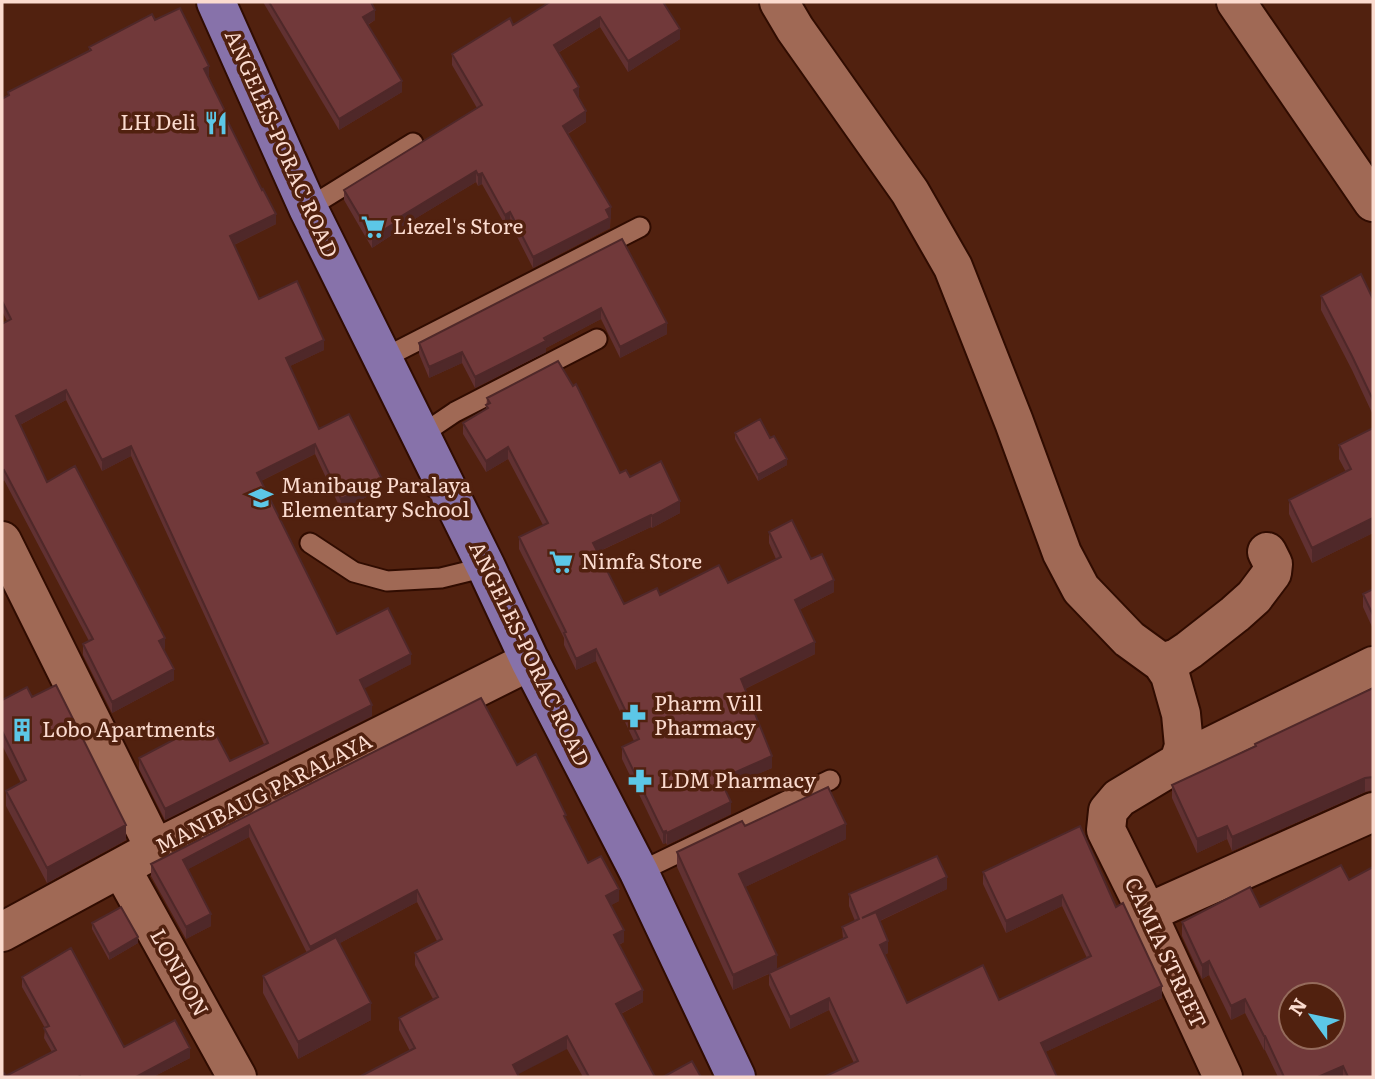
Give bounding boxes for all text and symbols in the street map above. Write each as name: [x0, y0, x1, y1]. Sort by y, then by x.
street label: ANGELES-PORAC ROAD: [219, 24, 348, 262]
place label: LH Deli: [120, 105, 196, 136]
restaurant icon: LH Deli: [202, 109, 230, 137]
place label: Liezel's Store: [393, 209, 524, 240]
supermarket icon: Liezel's Store: [359, 213, 387, 241]
place label: Manibaug Paralaya Elementary School: [281, 468, 472, 523]
school or university icon: Manibaug Paralaya Elementary School: [247, 484, 275, 512]
street label: ANGELES-PORAC ROAD: [463, 535, 599, 771]
place label: Nimfa Store: [581, 544, 702, 575]
supermarket icon: Nimfa Store: [547, 548, 575, 576]
place label: Pharm Vill Pharmacy: [654, 686, 762, 741]
pharmacy icon: Pharm Vill Pharmacy: [620, 702, 648, 730]
place label: Lobo Apartments: [42, 712, 215, 743]
building icon: Lobo Apartments: [8, 716, 36, 744]
street label: MANIBAUG PARALAYA: [149, 723, 377, 860]
place label: LDM Pharmacy: [660, 763, 817, 794]
pharmacy icon: LDM Pharmacy: [626, 767, 654, 795]
street label: CAMIA STREET: [1119, 871, 1216, 1033]
street label: LONDON: [144, 922, 218, 1021]
north arrow: [1277, 981, 1347, 1051]
text: N: [1281, 992, 1313, 1021]

